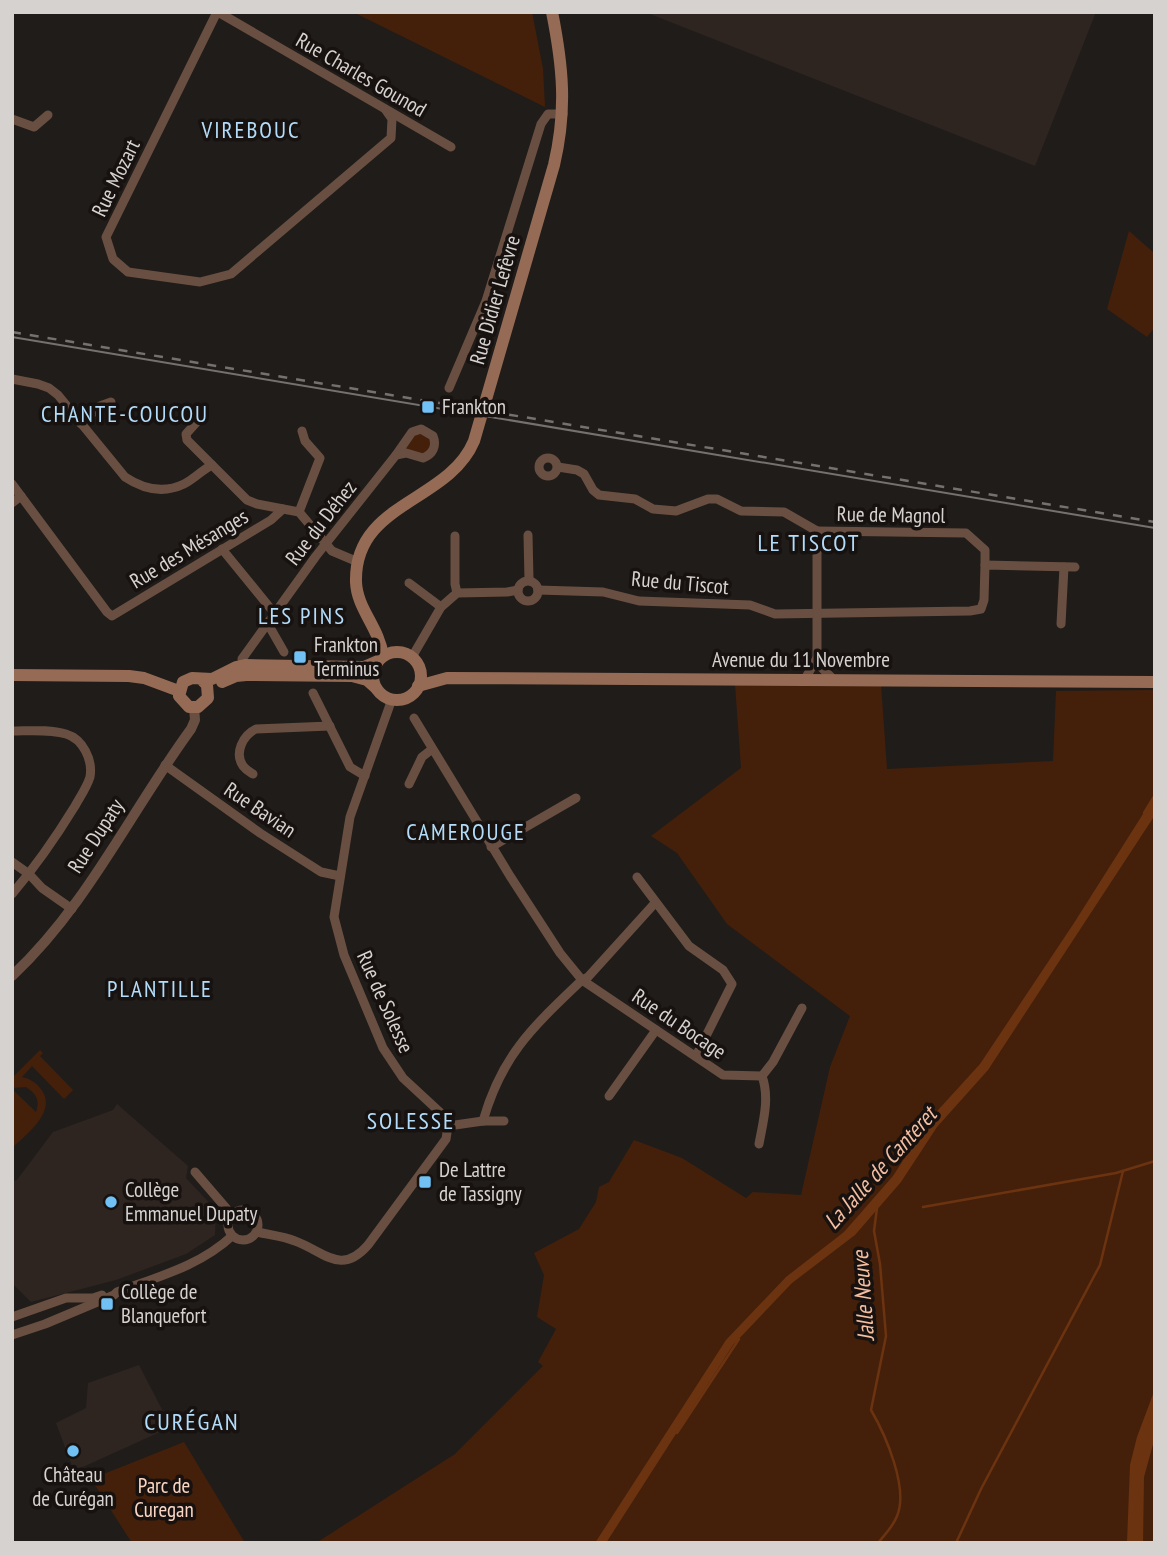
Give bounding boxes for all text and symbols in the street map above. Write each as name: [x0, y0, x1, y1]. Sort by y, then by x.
street label: Rue Charles Gounod: [291, 26, 431, 123]
district label: VIREBOUC: [201, 115, 300, 144]
street label: Rue Mozart: [85, 135, 146, 221]
street label: Rue Didier Lefèvre: [463, 232, 526, 368]
place label: Frankton: [442, 393, 506, 420]
district label: CHANTE-COUCOU: [41, 399, 209, 428]
marker: Frankton: [420, 399, 436, 415]
street label: Rue du Déhez: [279, 475, 362, 570]
street label: Rue de Magnol: [836, 500, 946, 529]
street label: Rue des Mésanges: [125, 503, 253, 594]
district label: LE TISCOT: [758, 527, 860, 558]
street label: Rue du Tiscot: [630, 565, 730, 600]
district label: LES PINS: [258, 601, 346, 630]
place label: Frankton Terminus: [314, 631, 379, 682]
street label: Avenue du 11 Novembre: [712, 646, 890, 673]
marker: Frankton Terminus: [292, 649, 308, 665]
street label: Rue Bavian: [219, 776, 301, 843]
street label: Rue Dupaty: [62, 793, 130, 878]
district label: CAMEROUGE: [406, 817, 526, 846]
street label: Rue de Solesse: [351, 946, 420, 1057]
district label: PLANTILLE: [107, 974, 213, 1003]
street label: Rue du Bocage: [627, 982, 731, 1065]
water label: La Jalle de Canteret: [817, 1098, 944, 1235]
district label: SOLESSE: [367, 1105, 455, 1136]
place label: De Lattre de Tassigny: [439, 1156, 522, 1207]
marker: De Lattre de Tassigny: [417, 1174, 433, 1190]
place label: Collège Emmanuel Dupaty: [125, 1176, 257, 1227]
marker: Collège Emmanuel Dupaty: [103, 1194, 119, 1210]
water label: Jalle Neuve: [845, 1249, 880, 1343]
place label: Collège de Blanquefort: [121, 1278, 207, 1329]
marker: Collège de Blanquefort: [99, 1296, 115, 1312]
district label: CURÉGAN: [144, 1406, 240, 1437]
marker: Château de Curégan: [65, 1443, 81, 1459]
place label: Château de Curégan: [32, 1461, 114, 1512]
park label: Parc de Curegan: [134, 1472, 194, 1523]

